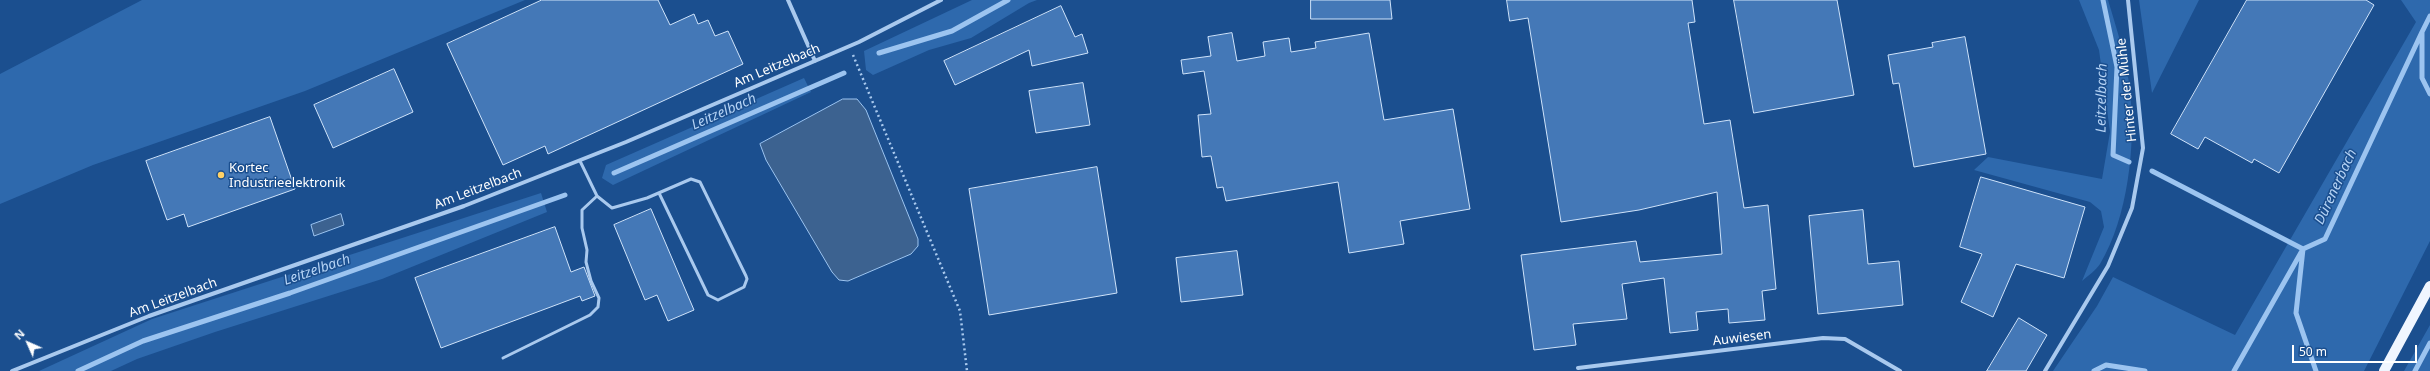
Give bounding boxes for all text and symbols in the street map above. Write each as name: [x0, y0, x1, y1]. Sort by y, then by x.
street label: Hinter der Mühle: [2114, 37, 2140, 143]
street label: Am Leitzelbach: [731, 41, 823, 91]
water label: Leitzelbach: [2093, 63, 2111, 133]
water label: Leitzelbach: [689, 90, 759, 134]
water label: Dürenerbach: [2311, 147, 2361, 227]
place label: Kortec Industrieelektronik: [229, 160, 345, 191]
street label: Am Leitzelbach: [432, 165, 524, 213]
marker: Kortec Industrieelektronik: [216, 170, 226, 180]
water label: Leitzelbach: [282, 251, 352, 289]
street label: Am Leitzelbach: [127, 275, 219, 321]
north arrow: [8, 323, 48, 363]
text: N: [11, 326, 28, 343]
street label: Auwiesen: [1712, 327, 1772, 349]
scale bar: [2294, 337, 2419, 363]
text: 50 m: [2299, 343, 2327, 360]

